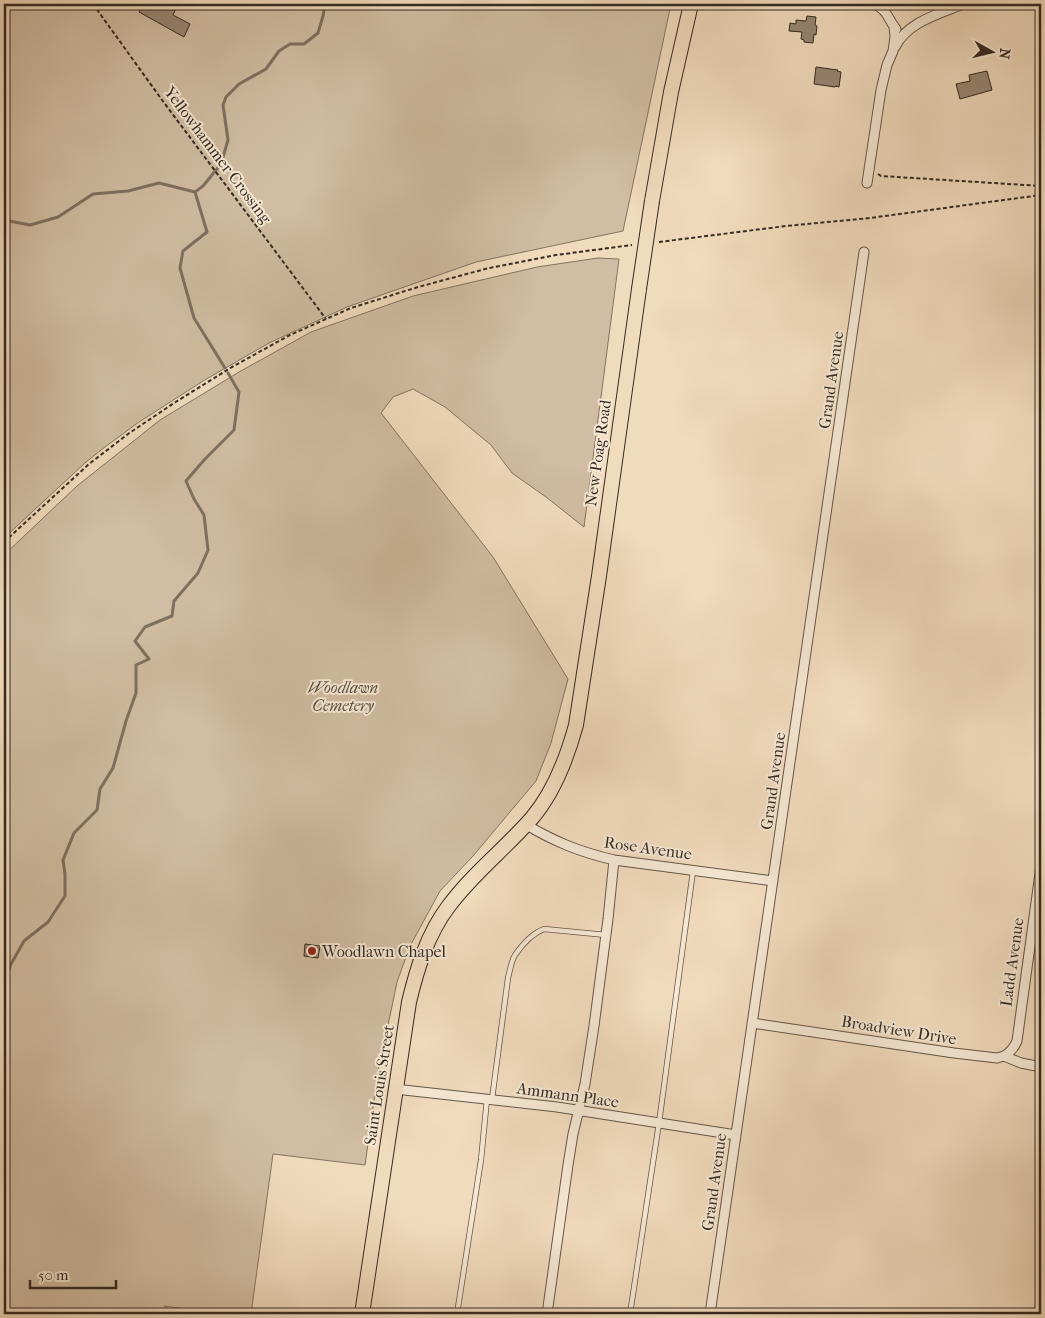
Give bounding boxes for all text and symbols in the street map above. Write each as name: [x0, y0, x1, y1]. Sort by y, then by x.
north arrow: [968, 28, 1018, 78]
text: N: [995, 47, 1014, 61]
street label: Yellowhammer Crossing: [160, 82, 276, 228]
street label: Grand Avenue: [815, 330, 847, 430]
street label: New Poag Road: [581, 398, 615, 507]
park label: Woodlawn Cemetery: [308, 678, 378, 715]
street label: Grand Avenue: [757, 731, 789, 831]
street label: Rose Avenue: [603, 832, 693, 864]
street label: Ladd Avenue: [996, 916, 1028, 1008]
place label: Woodlawn Chapel: [321, 942, 446, 961]
marker: Woodlawn Chapel: [306, 945, 318, 957]
street label: Broadview Drive: [840, 1012, 958, 1048]
street label: Saint Louis Street: [360, 1023, 398, 1147]
street label: Ammann Place: [515, 1078, 620, 1112]
street label: Grand Avenue: [698, 1132, 730, 1232]
scale bar: [30, 1258, 116, 1290]
text: 50 m: [38, 1266, 69, 1284]

